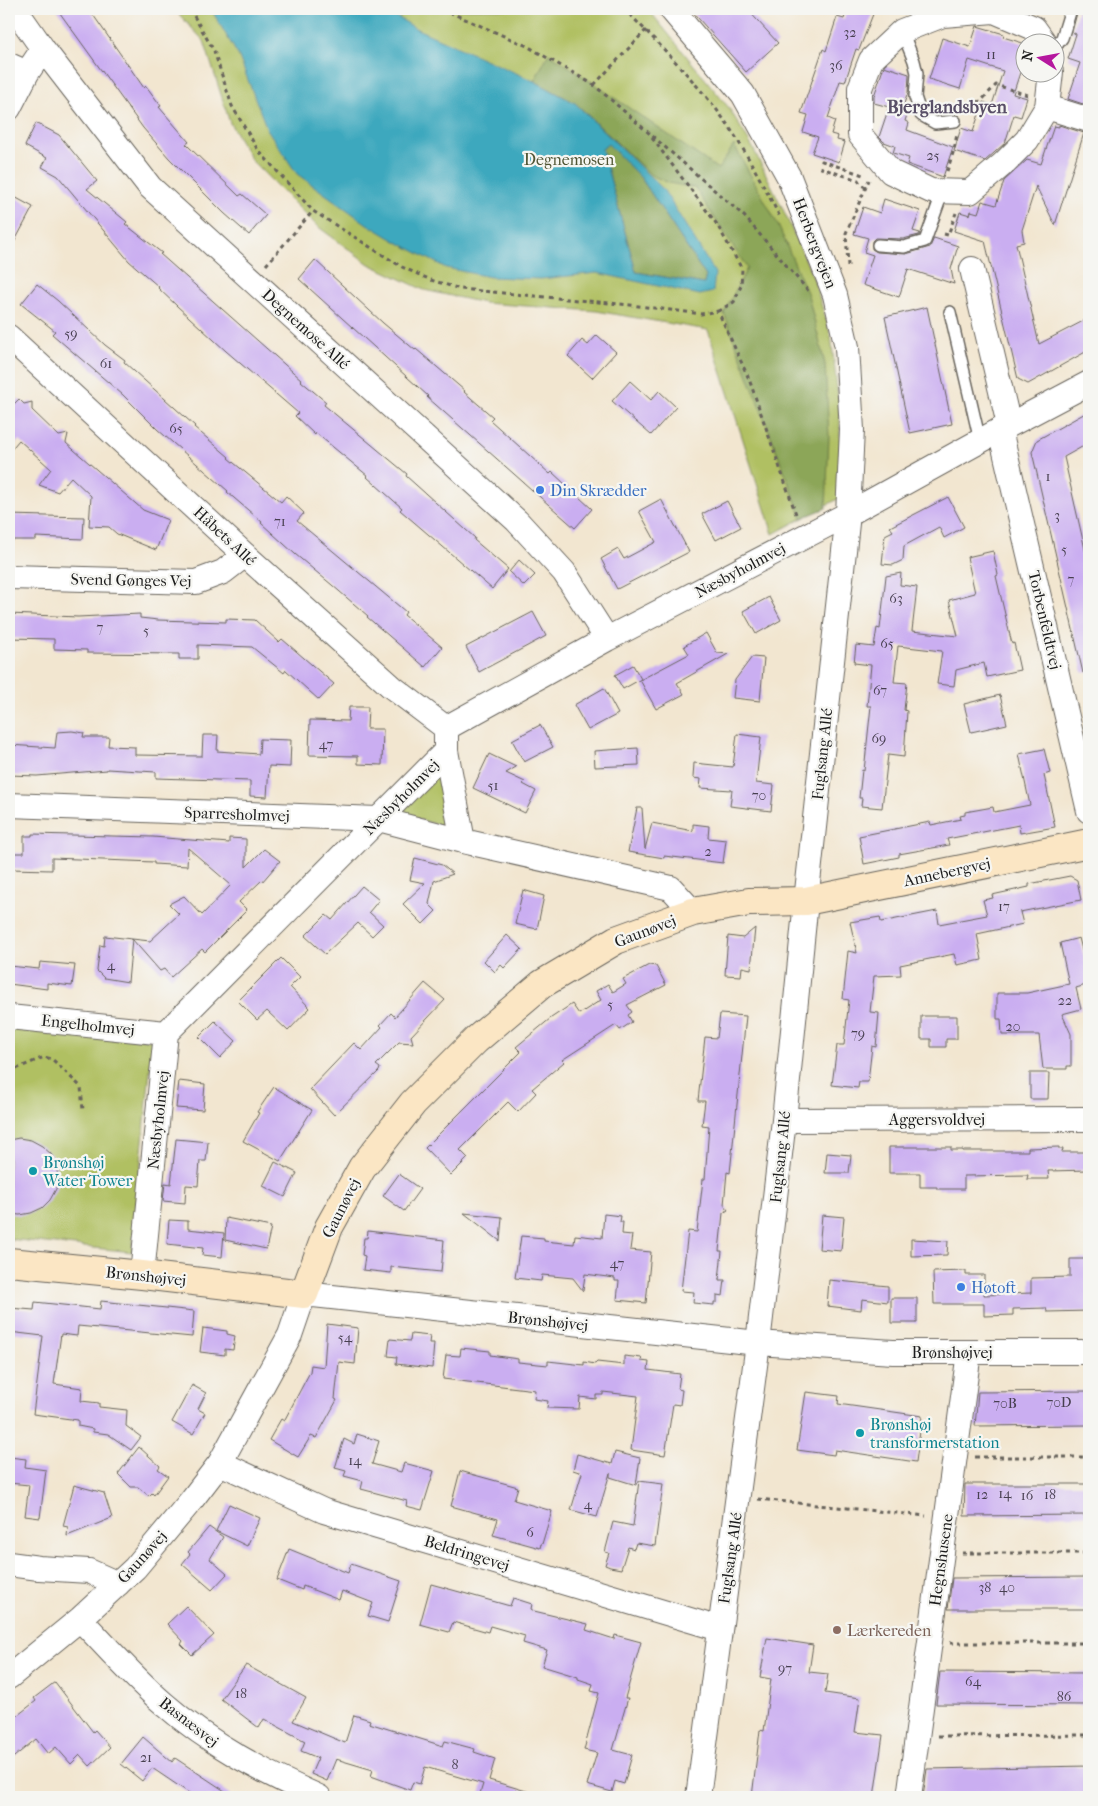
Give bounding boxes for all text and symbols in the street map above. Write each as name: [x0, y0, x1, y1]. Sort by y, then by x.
house number: 32: [844, 24, 856, 41]
north arrow: [1016, 32, 1066, 82]
house number: 11: [986, 46, 996, 63]
text: N: [1018, 48, 1037, 62]
house number: 36: [829, 57, 843, 74]
district label: Bjerglandsbyen: [887, 97, 1008, 118]
house number: 25: [926, 147, 940, 164]
park label: Degnemosen: [524, 150, 615, 169]
street label: Herbergvejen: [789, 195, 841, 292]
street label: Degnemose Allé: [258, 285, 354, 373]
house number: 59: [64, 325, 78, 342]
house number: 61: [100, 355, 112, 372]
house number: 65: [169, 420, 183, 437]
house number: 1: [1046, 468, 1051, 485]
place label: Din Skrædder: [550, 481, 647, 500]
marker: Din Skrædder: [534, 484, 546, 496]
street label: Håbets Allé: [190, 502, 260, 570]
house number: 3: [1054, 507, 1060, 524]
house number: 71: [274, 513, 286, 530]
street label: Næsbyholmvej: [692, 538, 788, 602]
house number: 5: [1061, 541, 1067, 558]
street label: Svend Gønges Vej: [70, 569, 192, 591]
street label: Torbenfeldtvej: [1024, 569, 1066, 671]
house number: 7: [1068, 571, 1075, 588]
house number: 63: [889, 590, 903, 607]
house number: 7: [97, 619, 104, 636]
house number: 5: [143, 622, 149, 639]
house number: 65: [880, 635, 894, 652]
house number: 67: [873, 682, 887, 699]
street label: Fuglsang Allé: [808, 707, 836, 801]
house number: 69: [872, 730, 886, 747]
house number: 47: [319, 736, 334, 753]
street label: Næsbyholmvej: [359, 755, 443, 839]
house number: 51: [487, 777, 499, 794]
house number: 70: [752, 787, 766, 804]
street label: Sparresholmvej: [184, 803, 290, 825]
house number: 2: [704, 843, 712, 860]
street label: Annebergvej: [901, 854, 992, 891]
house number: 17: [998, 898, 1010, 915]
street label: Gaunøvej: [612, 911, 678, 951]
house number: 4: [107, 957, 116, 974]
house number: 22: [1058, 992, 1072, 1009]
house number: 5: [607, 996, 613, 1013]
street label: Engelholmvej: [40, 1011, 136, 1039]
house number: 20: [1006, 1018, 1020, 1035]
house number: 79: [851, 1025, 865, 1042]
street label: Næsbyholmvej: [143, 1069, 173, 1171]
street label: Fuglsang Allé: [766, 1110, 794, 1204]
street label: Aggersvoldvej: [888, 1110, 985, 1129]
place label: Brønshøj Water Tower: [42, 1153, 132, 1190]
marker: Brønshøj Water Tower: [27, 1165, 39, 1177]
street label: Gaunøvej: [318, 1175, 364, 1241]
house number: 47: [610, 1255, 625, 1272]
street label: Brønshøjvej: [105, 1262, 187, 1290]
place label: Høtoft: [971, 1278, 1016, 1297]
marker: Høtoft: [955, 1281, 967, 1293]
street label: Brønshøjvej: [507, 1307, 589, 1335]
house number: 54: [338, 1329, 353, 1346]
street label: Brønshøjvej: [912, 1343, 992, 1362]
house number: 70D: [1046, 1394, 1072, 1411]
house number: 70B: [993, 1395, 1017, 1412]
place label: Brønshøj transformerstation: [870, 1415, 1000, 1452]
marker: Brønshøj transformerstation: [854, 1427, 866, 1439]
house number: 14: [348, 1452, 362, 1469]
house number: 14: [998, 1485, 1012, 1502]
house number: 12: [976, 1486, 988, 1503]
house number: 18: [1044, 1486, 1056, 1503]
house number: 16: [1021, 1487, 1034, 1504]
house number: 4: [584, 1496, 593, 1513]
street label: Fuglsang Allé: [714, 1511, 746, 1605]
street label: Hegnshusene: [925, 1513, 957, 1607]
house number: 6: [526, 1524, 534, 1541]
street label: Gaunøvej: [113, 1527, 171, 1587]
street label: Beldringevej: [422, 1531, 512, 1575]
house number: 38: [979, 1579, 991, 1596]
house number: 40: [999, 1579, 1015, 1596]
place label: Lærkereden: [847, 1621, 932, 1640]
marker: Lærkereden: [831, 1624, 843, 1636]
house number: 97: [778, 1660, 792, 1677]
house number: 64: [965, 1673, 982, 1690]
house number: 18: [235, 1685, 247, 1702]
house number: 86: [1057, 1688, 1072, 1705]
street label: Basnæsvej: [156, 1693, 222, 1751]
house number: 21: [140, 1749, 152, 1766]
house number: 8: [451, 1756, 459, 1773]

